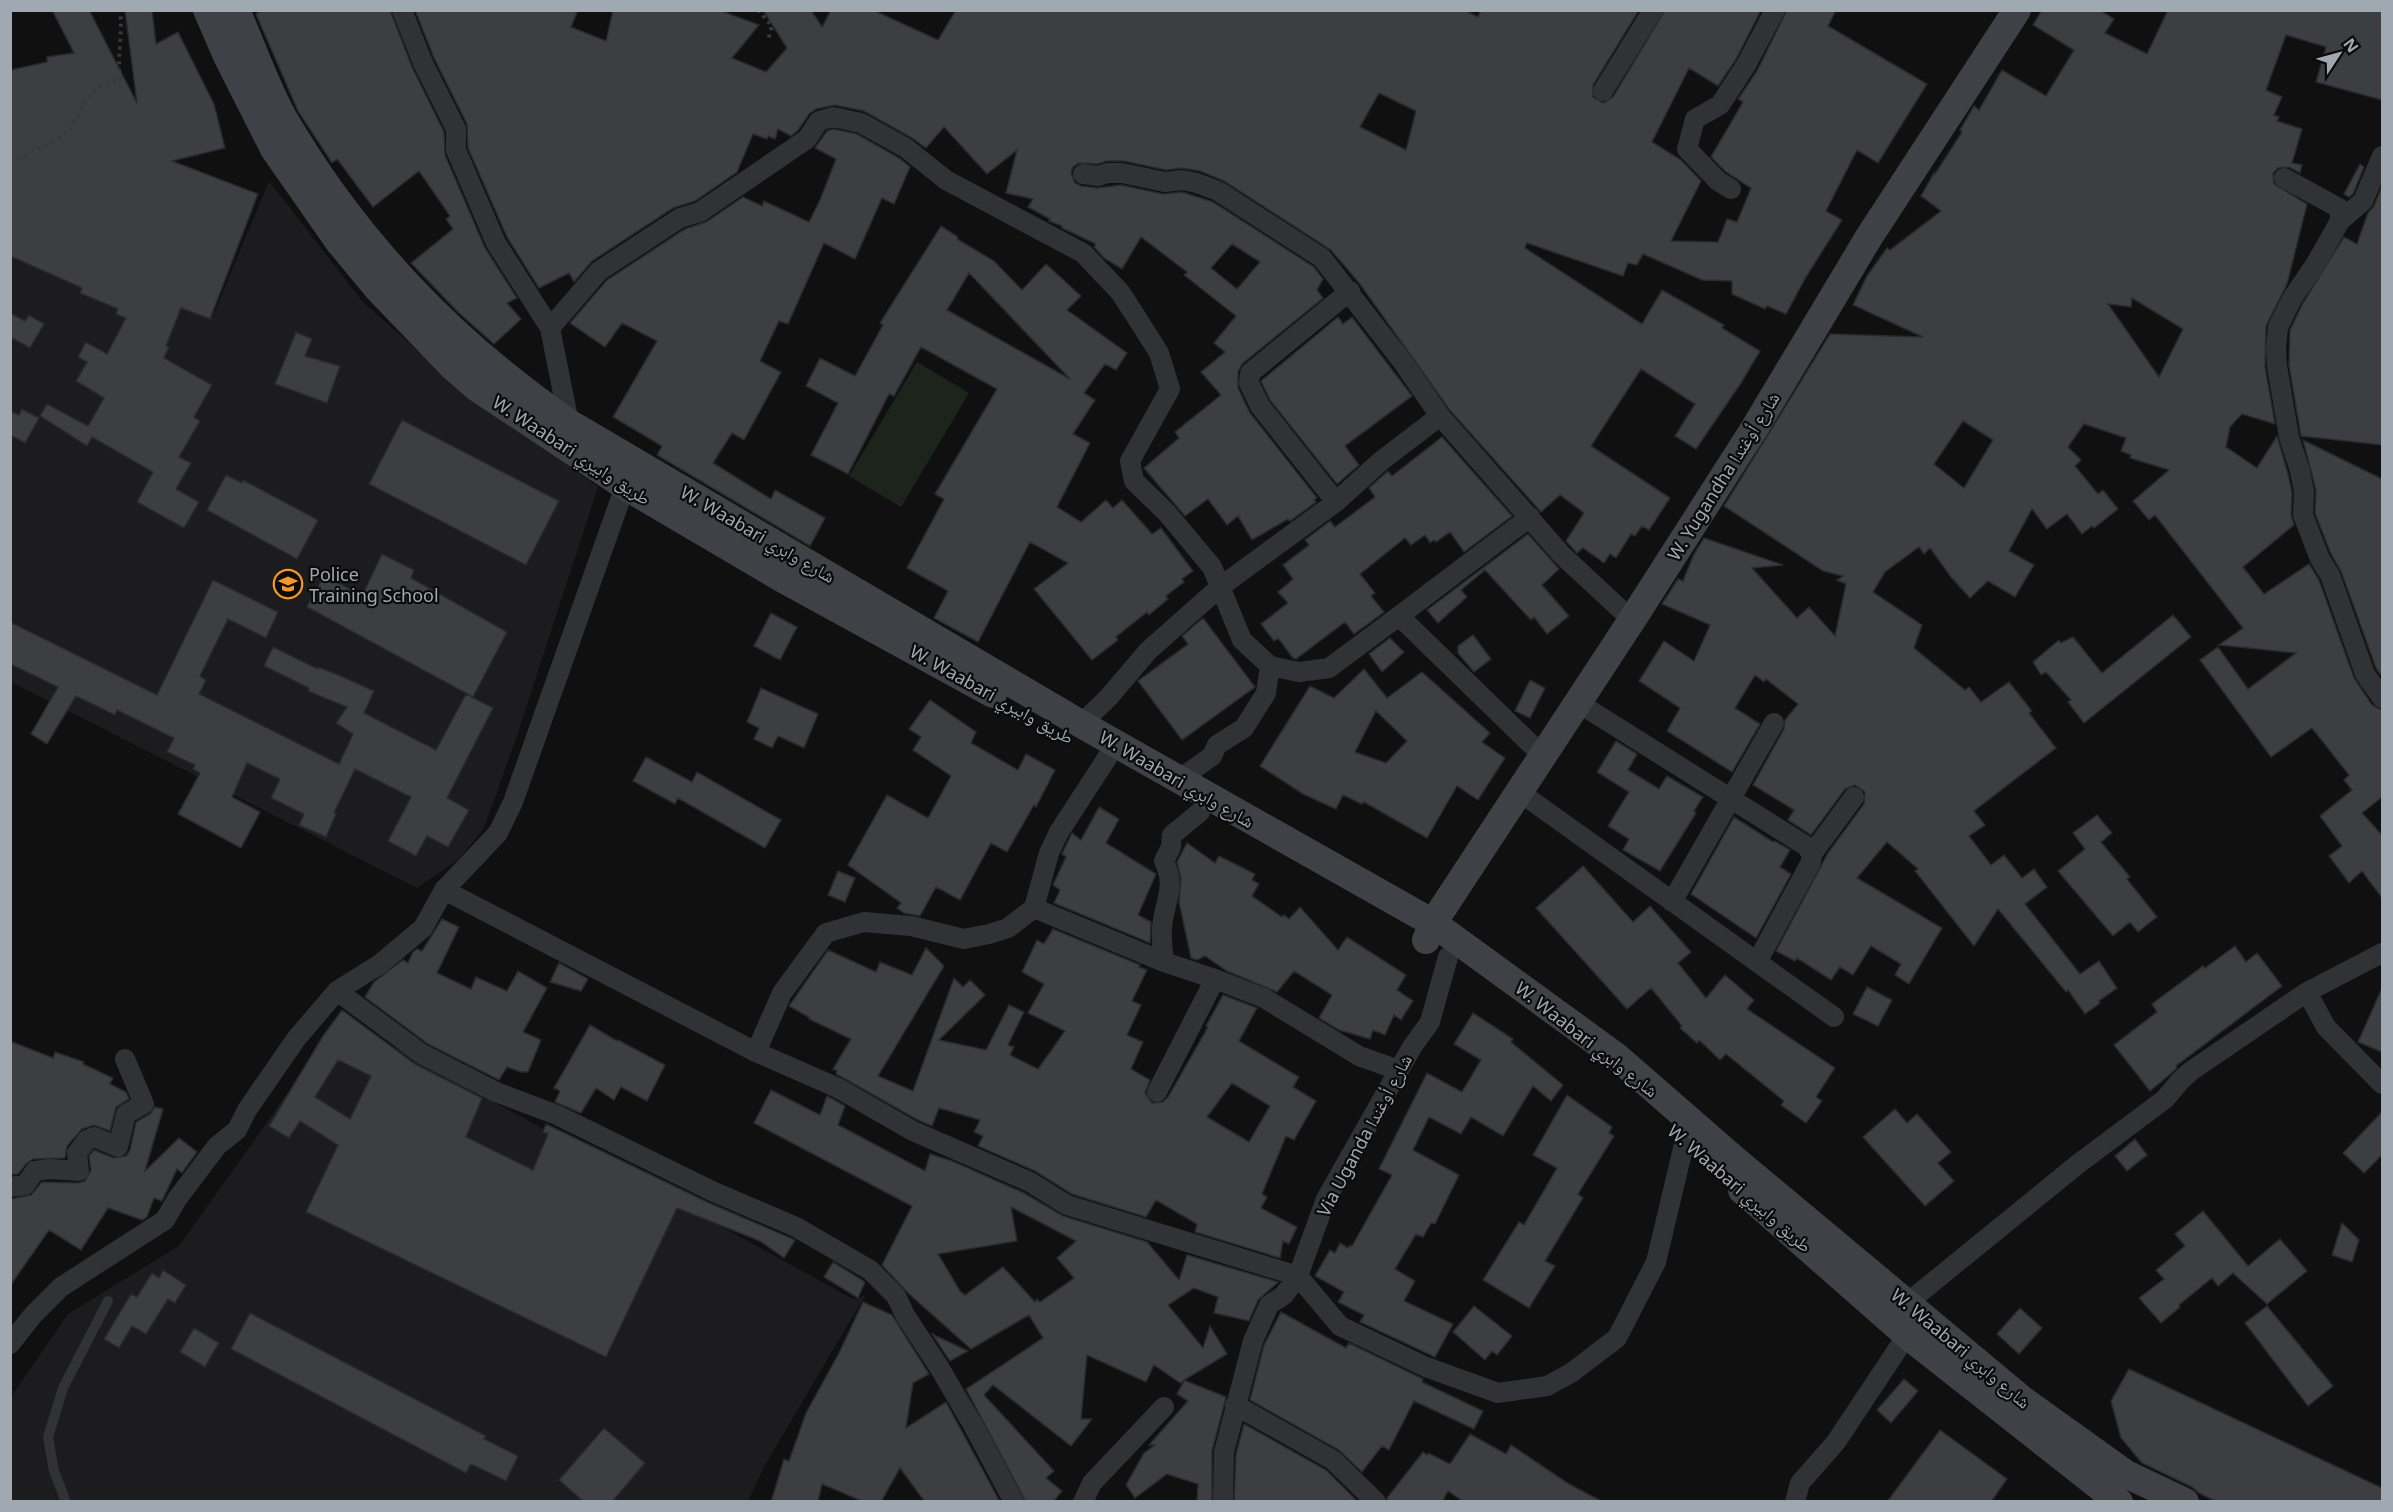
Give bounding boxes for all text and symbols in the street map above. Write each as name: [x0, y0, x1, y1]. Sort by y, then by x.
north arrow: [2309, 24, 2369, 84]
text: N: [2338, 33, 2364, 57]
street label: W. Yugandha شارع أوغندا: [1661, 387, 1785, 565]
street label: W. Waabari طريق وابيري: [486, 390, 656, 513]
street label: W. Waabari شارع وابري: [675, 480, 840, 591]
place label: Police Training School: [309, 562, 439, 607]
school or university icon: Police Training School: [272, 568, 304, 600]
street label: W. Waabari طريق وابيري: [904, 639, 1078, 752]
street label: W. Waabari شارع وابري: [1094, 725, 1259, 836]
street label: W. Waabari شارع وابري: [1509, 976, 1663, 1105]
street label: Via Uganda شارع أوغندا: [1311, 1050, 1417, 1220]
street label: W. Waabari طريق وابيري: [1660, 1119, 1817, 1260]
street label: W. Waabari شارع وابري: [1884, 1283, 2036, 1416]

